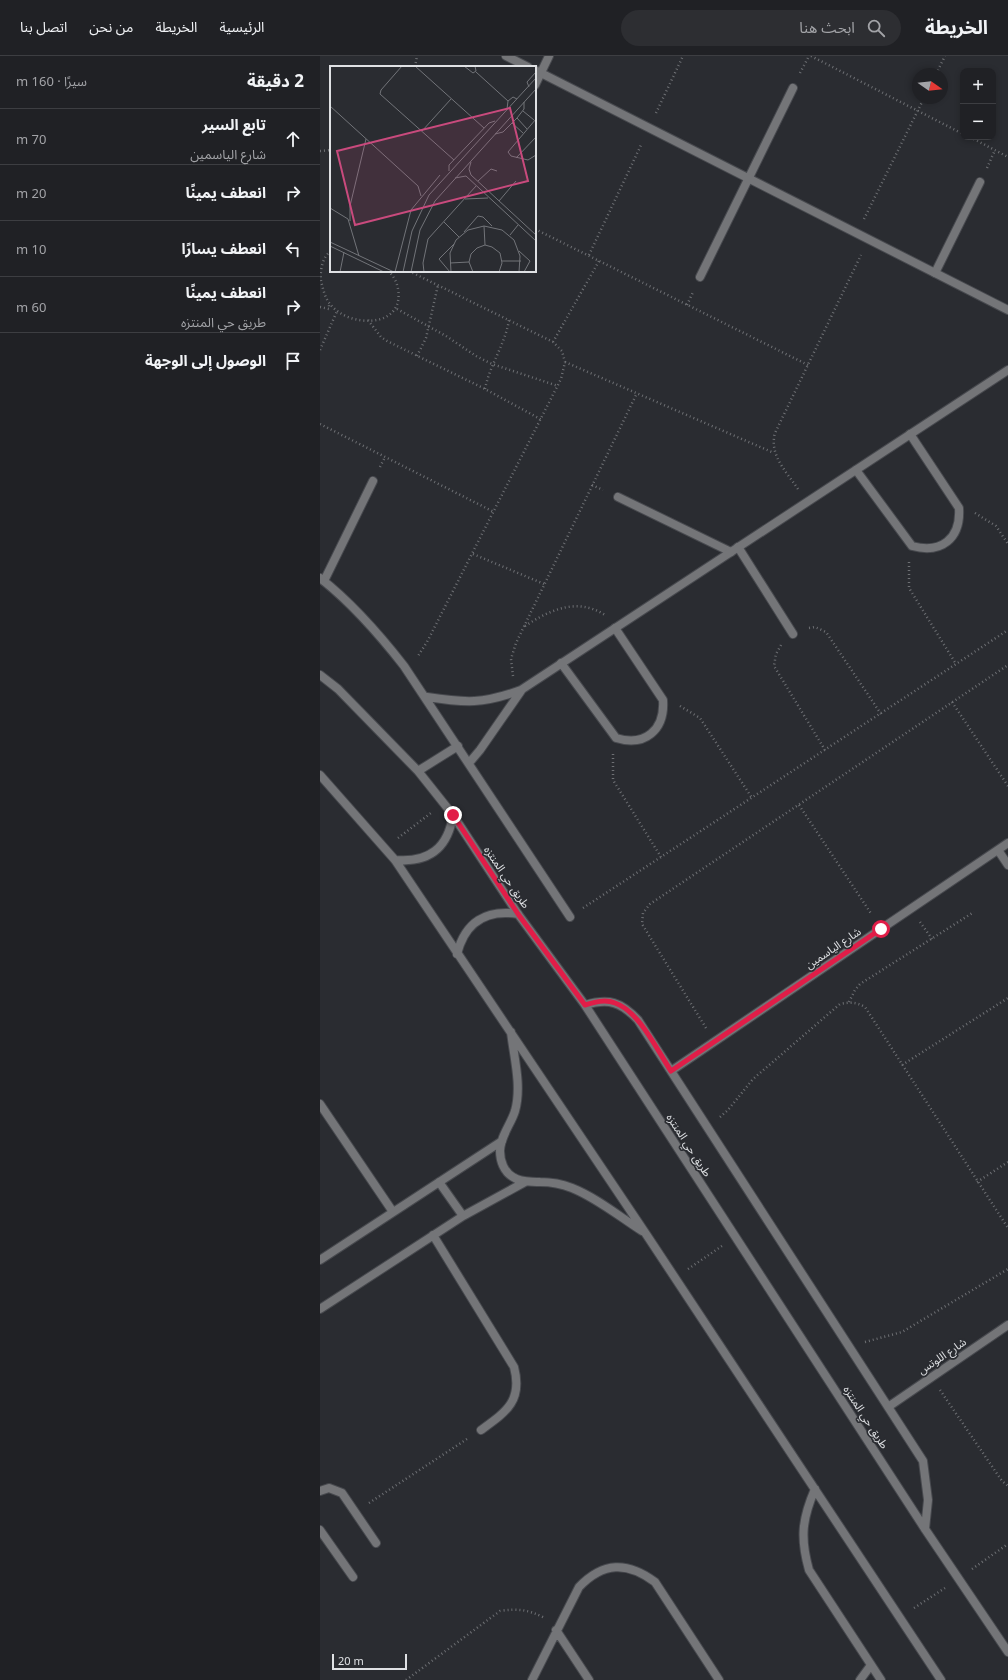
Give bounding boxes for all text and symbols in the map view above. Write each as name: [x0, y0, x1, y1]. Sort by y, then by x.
search box: [621, 10, 901, 46]
text: الخريطة: [925, 14, 988, 40]
text: اتصل بنا: [20, 17, 67, 36]
text: من نحن: [89, 17, 133, 36]
text: الخريطة: [155, 17, 197, 36]
text: الرئيسية: [219, 17, 264, 36]
text: ابحث هنا: [799, 17, 855, 37]
icon: search: [865, 17, 887, 39]
inset map: [330, 66, 536, 272]
north arrow: [912, 68, 948, 104]
map controls: [960, 68, 996, 140]
button: +: [960, 68, 996, 104]
text: 2 دقيقة: [247, 69, 304, 92]
text: سيرًا · 160 m: [16, 72, 87, 90]
button: −: [960, 104, 996, 140]
text: تابع السير: [202, 114, 266, 134]
icon: ahead: [282, 128, 304, 150]
text: 70 m: [16, 130, 46, 148]
text: شارع الياسمين: [190, 145, 266, 163]
text: انعطف يمينًا: [185, 182, 266, 202]
icon: right: [282, 182, 304, 204]
text: 20 m: [16, 184, 46, 202]
text: انعطف يسارًا: [182, 238, 266, 258]
icon: left: [282, 238, 304, 260]
text: 10 m: [16, 240, 46, 258]
text: انعطف يمينًا: [185, 282, 266, 302]
icon: right: [282, 296, 304, 318]
text: 60 m: [16, 298, 46, 316]
text: طريق حي المنتزه: [181, 313, 266, 331]
text: الوصول إلى الوجهة: [145, 350, 266, 370]
icon: arrive: [282, 350, 304, 372]
route end: [444, 806, 462, 824]
street label: طريق حي المنتزه: [479, 843, 534, 912]
route start: [872, 920, 890, 938]
street label: شارع الياسمين: [802, 923, 864, 973]
street label: طريق حي المنتزه: [661, 1110, 715, 1180]
street label: شارع اللوتس: [915, 1334, 970, 1378]
street label: طريق حي المنتزه: [838, 1382, 892, 1452]
scale bar: [332, 1652, 407, 1671]
text: 20 m: [338, 1653, 364, 1668]

